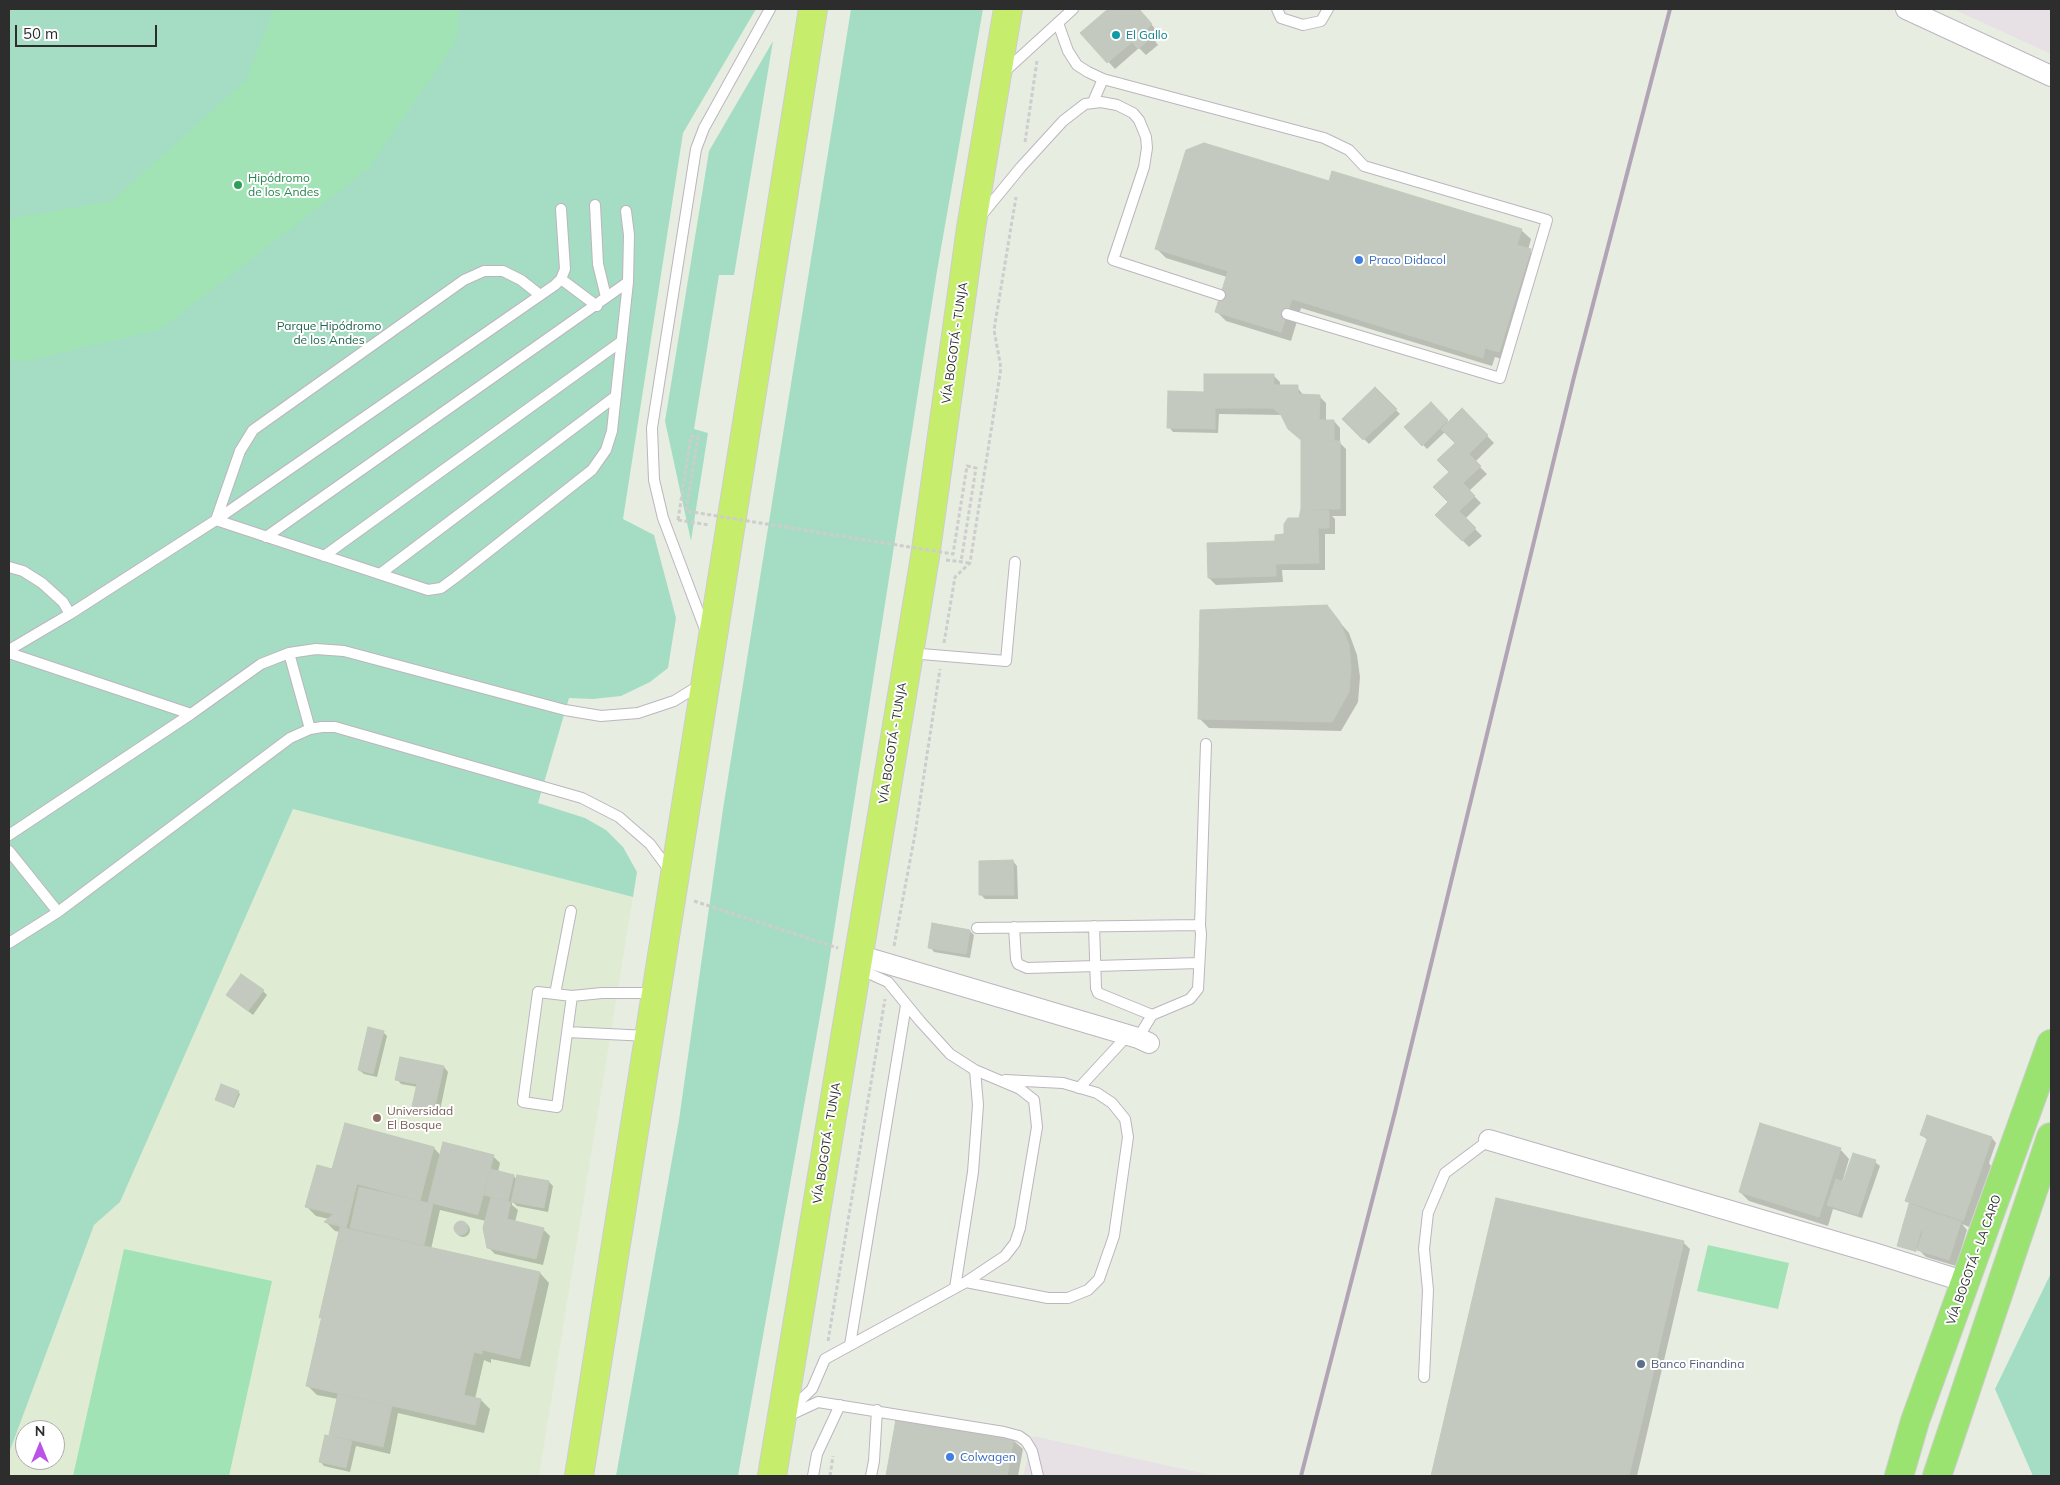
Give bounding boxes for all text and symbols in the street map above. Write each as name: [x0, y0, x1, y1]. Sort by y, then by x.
scale bar: [18, 15, 160, 47]
text: 50 m: [23, 24, 58, 43]
place label: El Gallo: [1126, 28, 1168, 42]
marker: El Gallo: [1110, 29, 1122, 41]
place label: Hipódromo de los Andes: [248, 171, 319, 199]
marker: Hipódromo de los Andes: [232, 179, 244, 191]
place label: Praco Didacol: [1369, 253, 1446, 267]
marker: Praco Didacol: [1353, 254, 1365, 266]
street label: VÍA BOGOTÁ - TUNJA: [939, 281, 971, 405]
park label: Parque Hipódromo de los Andes: [277, 319, 381, 347]
street label: VÍA BOGOTÁ - TUNJA: [876, 681, 910, 805]
street label: VÍA BOGOTÁ - TUNJA: [810, 1081, 844, 1205]
place label: Universidad El Bosque: [387, 1104, 453, 1132]
marker: Universidad El Bosque: [371, 1112, 383, 1124]
street label: VÍA BOGOTÁ - LA CARO: [1944, 1193, 2004, 1327]
place label: Banco Finandina: [1651, 1357, 1744, 1371]
marker: Banco Finandina: [1635, 1358, 1647, 1370]
north arrow: [15, 1420, 65, 1470]
text: N: [35, 1422, 45, 1440]
place label: Colwagen: [960, 1450, 1016, 1464]
marker: Colwagen: [944, 1451, 956, 1463]

